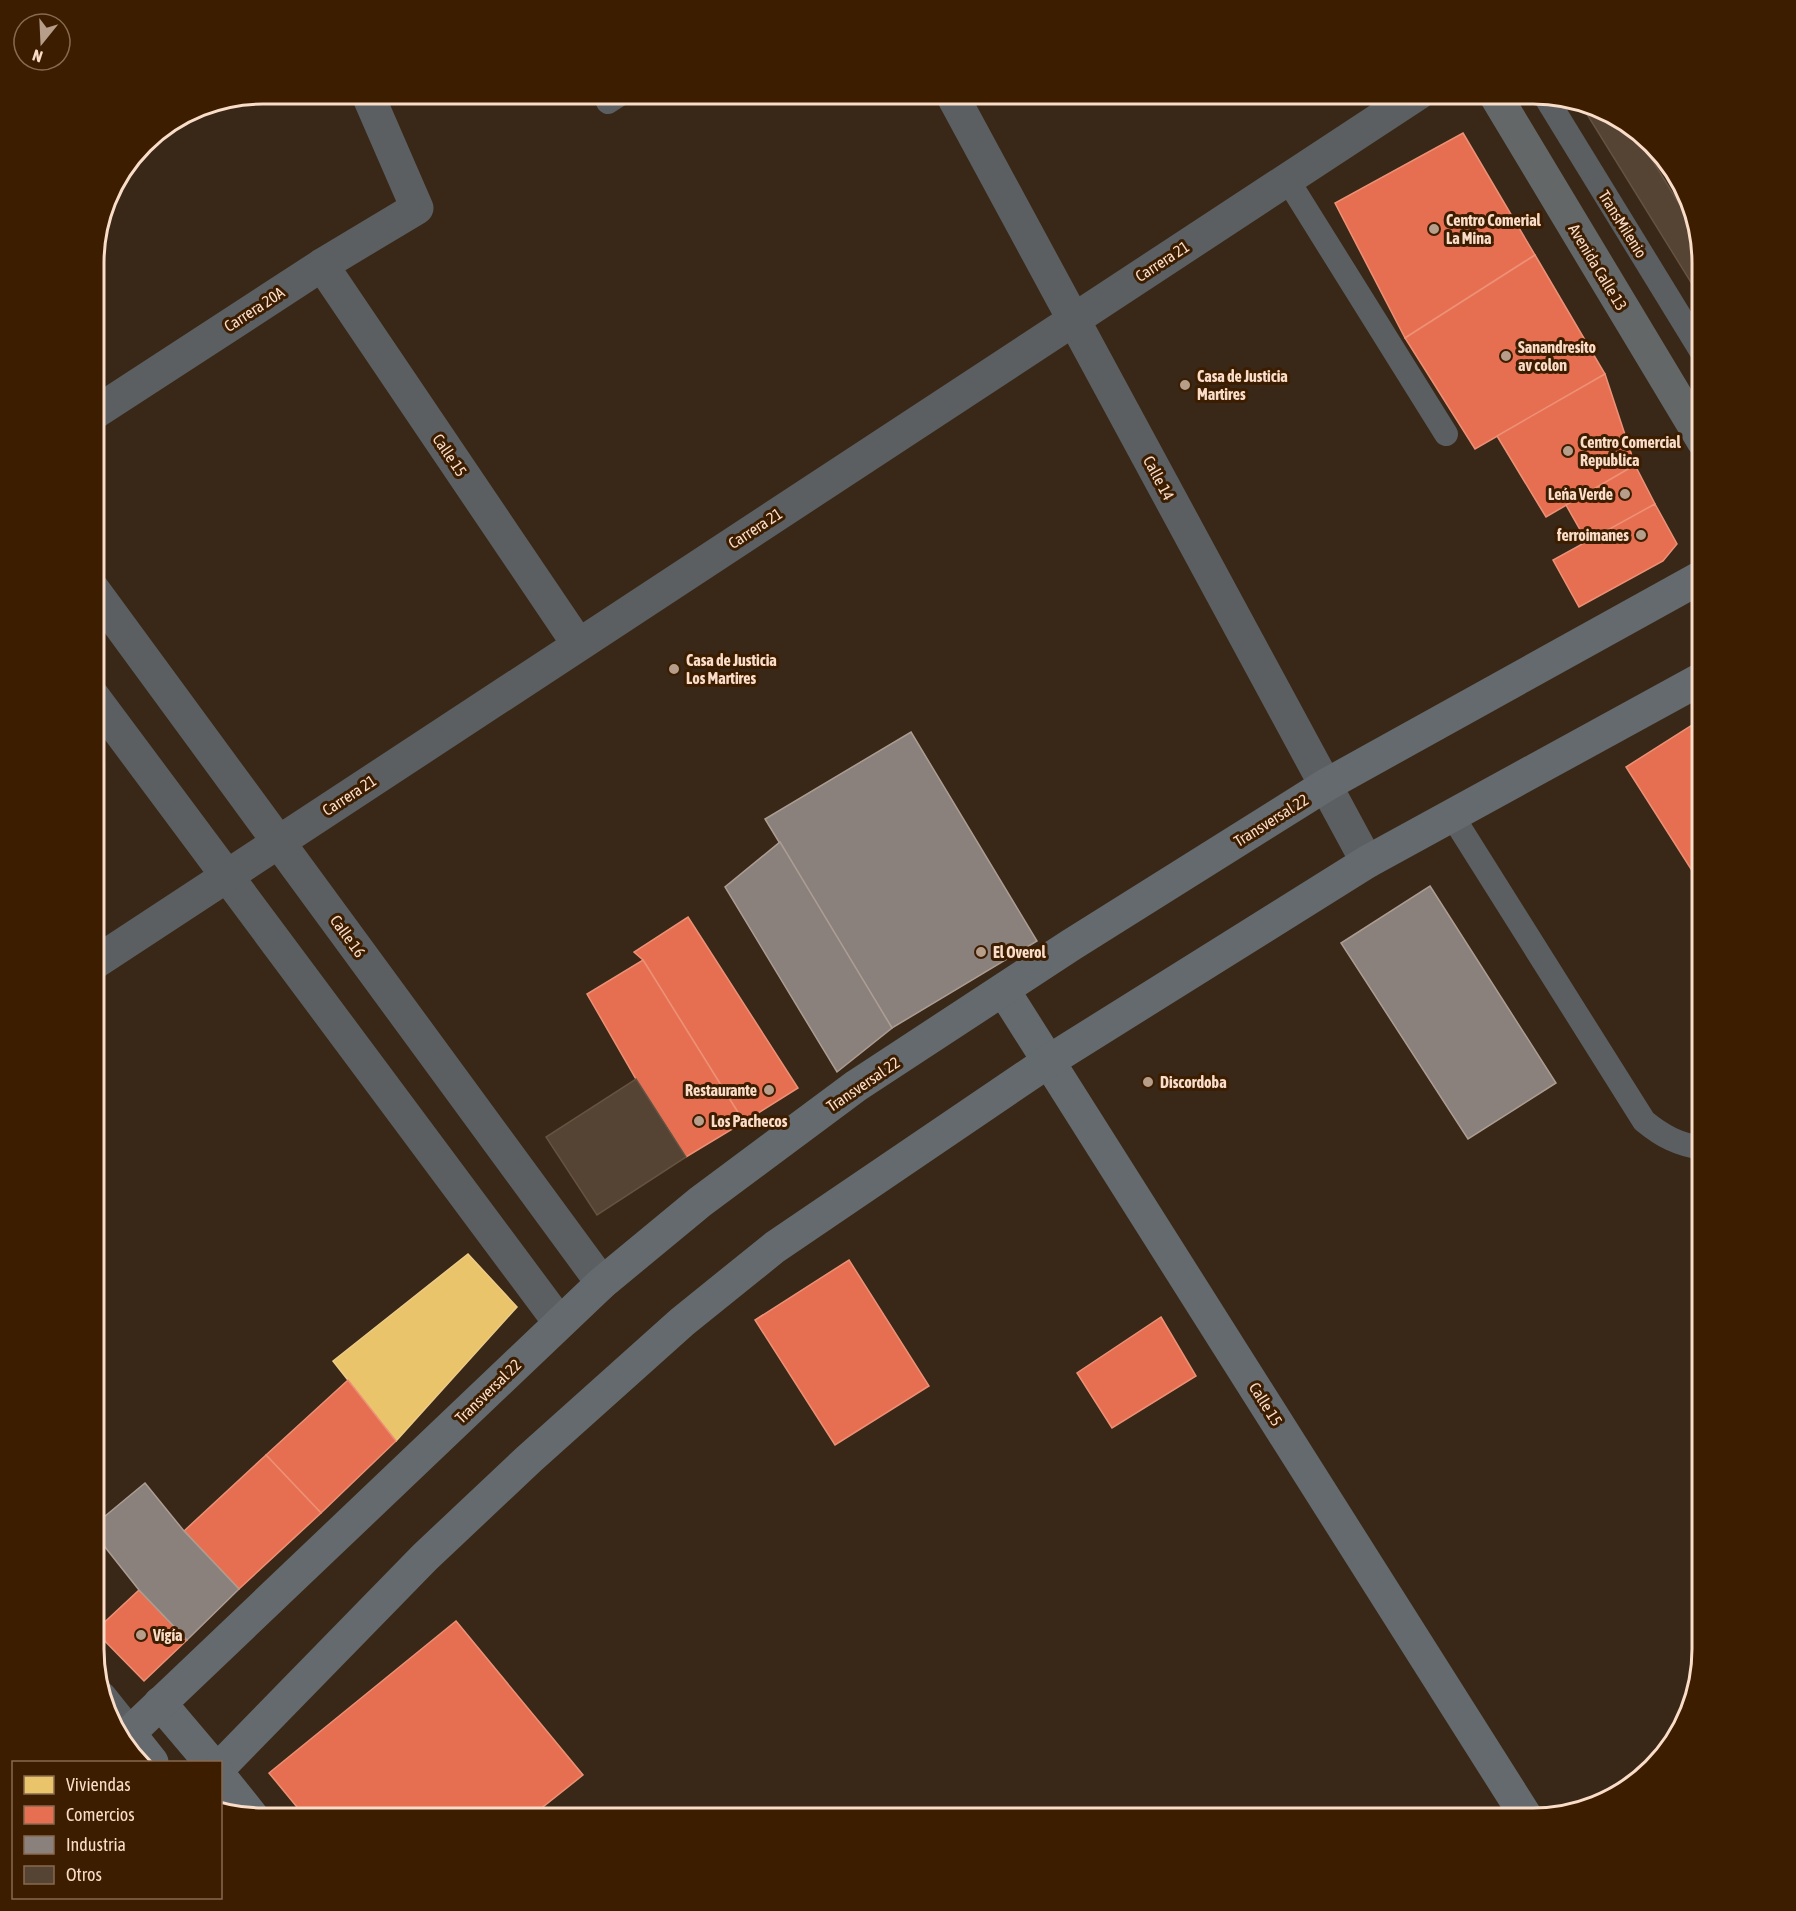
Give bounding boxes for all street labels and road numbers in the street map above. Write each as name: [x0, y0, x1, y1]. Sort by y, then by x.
street label: TransMilenio: [1595, 187, 1651, 261]
street label: Avenida Calle 13: [1565, 221, 1631, 313]
street label: Carrera 21: [1132, 237, 1192, 285]
street label: Carrera 20A: [220, 283, 288, 335]
street label: Calle 15: [429, 430, 471, 480]
street label: Calle 14: [1140, 453, 1178, 503]
street label: Carrera 21: [725, 504, 785, 552]
street label: Carrera 21: [319, 771, 379, 819]
street label: Transversal 22: [1230, 790, 1312, 850]
street label: Calle 16: [327, 912, 369, 960]
street label: Transversal 22: [823, 1053, 903, 1115]
street label: Transversal 22: [451, 1355, 525, 1427]
street label: Calle 15: [1246, 1379, 1286, 1429]

